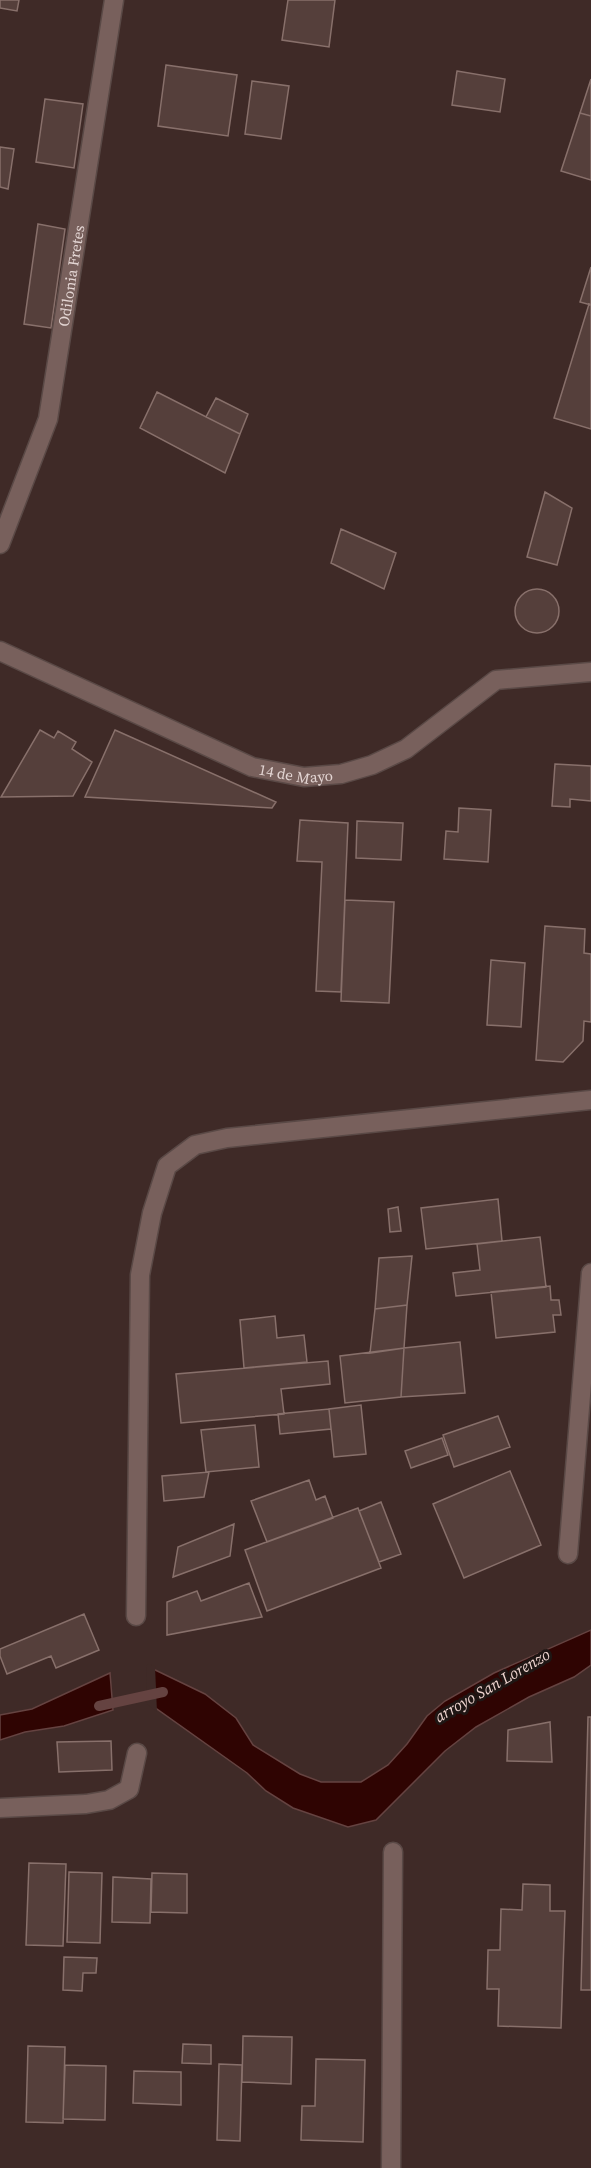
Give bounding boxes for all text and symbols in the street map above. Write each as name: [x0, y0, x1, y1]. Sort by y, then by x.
street label: Odilonia Fretes: [52, 223, 89, 328]
street label: 14 de Mayo: [257, 758, 334, 788]
water label: arroyo San Lorenzo: [430, 1643, 554, 1727]

